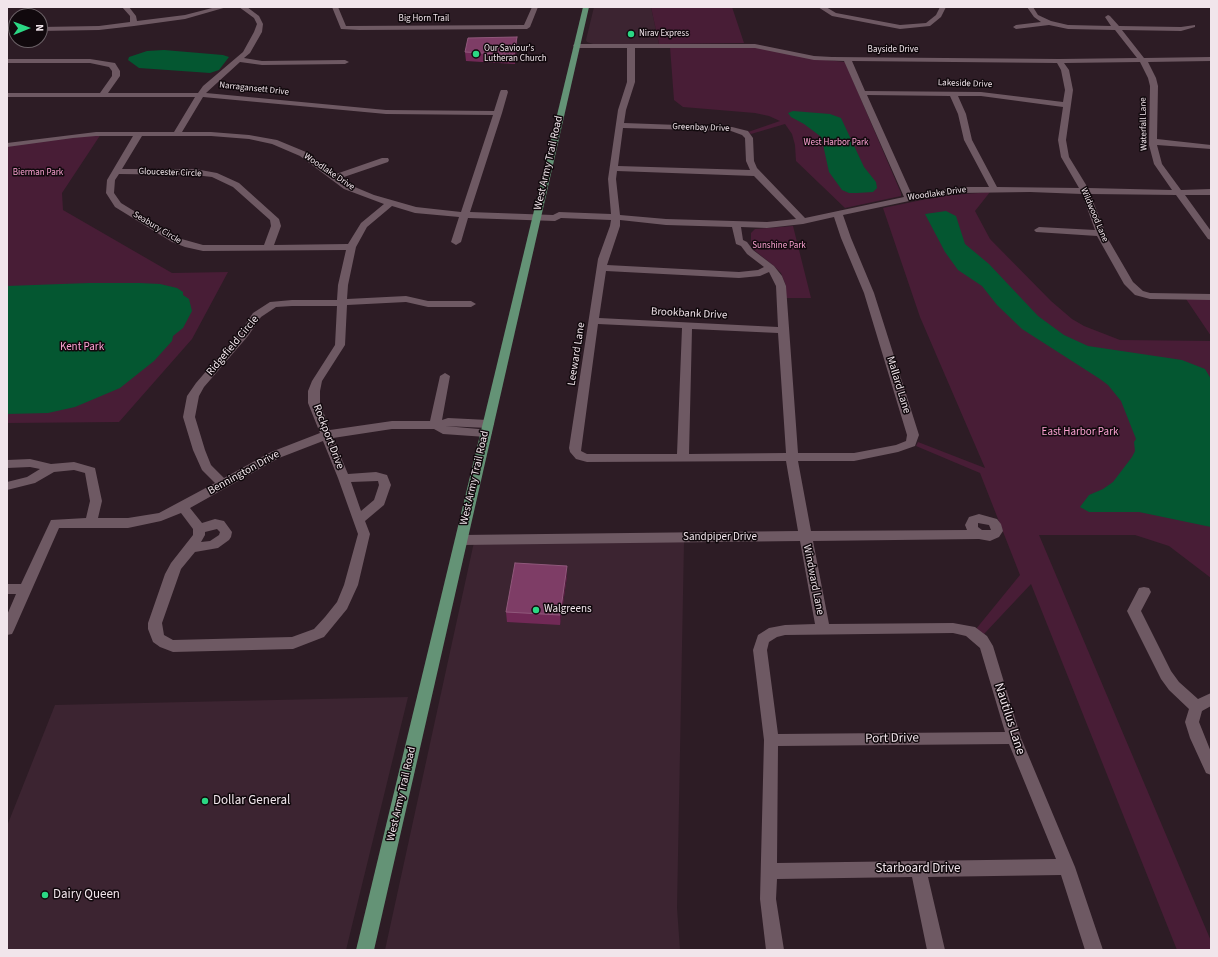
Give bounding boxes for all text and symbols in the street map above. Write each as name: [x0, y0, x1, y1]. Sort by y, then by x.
north arrow: [8, 8, 48, 48]
street label: Big Horn Trail: [399, 14, 449, 24]
text: N: [32, 24, 47, 32]
marker: Nirav Express: [626, 29, 636, 39]
place label: Nirav Express: [639, 29, 689, 39]
place label: Our Saviour's Lutheran Church: [484, 44, 547, 65]
street label: Bayside Drive: [868, 45, 918, 55]
marker: Our Saviour's Lutheran Church: [471, 49, 481, 59]
street label: Lakeside Drive: [938, 78, 992, 90]
street label: Narragansett Drive: [219, 80, 289, 98]
street label: Waterfall Lane: [1138, 97, 1150, 151]
street label: West Army Trail Road: [532, 115, 566, 211]
street label: Greenbay Drive: [672, 122, 730, 134]
park label: West Harbor Park: [803, 138, 869, 148]
street label: Woodlake Drive: [302, 151, 356, 193]
street label: Gloucester Circle: [138, 167, 202, 179]
park label: Bierman Park: [13, 168, 63, 178]
street label: Woodlake Drive: [907, 185, 967, 203]
street label: Wildwood Lane: [1078, 186, 1110, 244]
street label: Seabury Circle: [131, 209, 183, 247]
park label: Sunshine Park: [752, 241, 806, 251]
street label: Brookbank Drive: [650, 305, 728, 323]
street label: Ridgefield Circle: [204, 313, 262, 379]
street label: Leeward Lane: [565, 321, 589, 387]
park label: Kent Park: [60, 341, 104, 355]
street label: Mallard Lane: [883, 355, 913, 415]
street label: Rockport Drive: [310, 403, 346, 471]
park label: East Harbor Park: [1042, 426, 1118, 440]
street label: West Army Trail Road: [458, 430, 492, 526]
street label: Bennington Drive: [206, 448, 282, 498]
street label: Sandpiper Drive: [683, 531, 757, 545]
street label: Windward Lane: [800, 544, 826, 616]
place label: Walgreens: [544, 603, 592, 617]
marker: Walgreens: [531, 605, 541, 615]
street label: Nautilus Lane: [990, 681, 1028, 757]
street label: Port Drive: [865, 731, 919, 747]
street label: West Army Trail Road: [385, 746, 419, 842]
place label: Dollar General: [213, 793, 290, 809]
marker: Dollar General: [200, 796, 210, 806]
street label: Starboard Drive: [876, 861, 960, 877]
place label: Dairy Queen: [53, 887, 120, 903]
marker: Dairy Queen: [40, 890, 50, 900]

